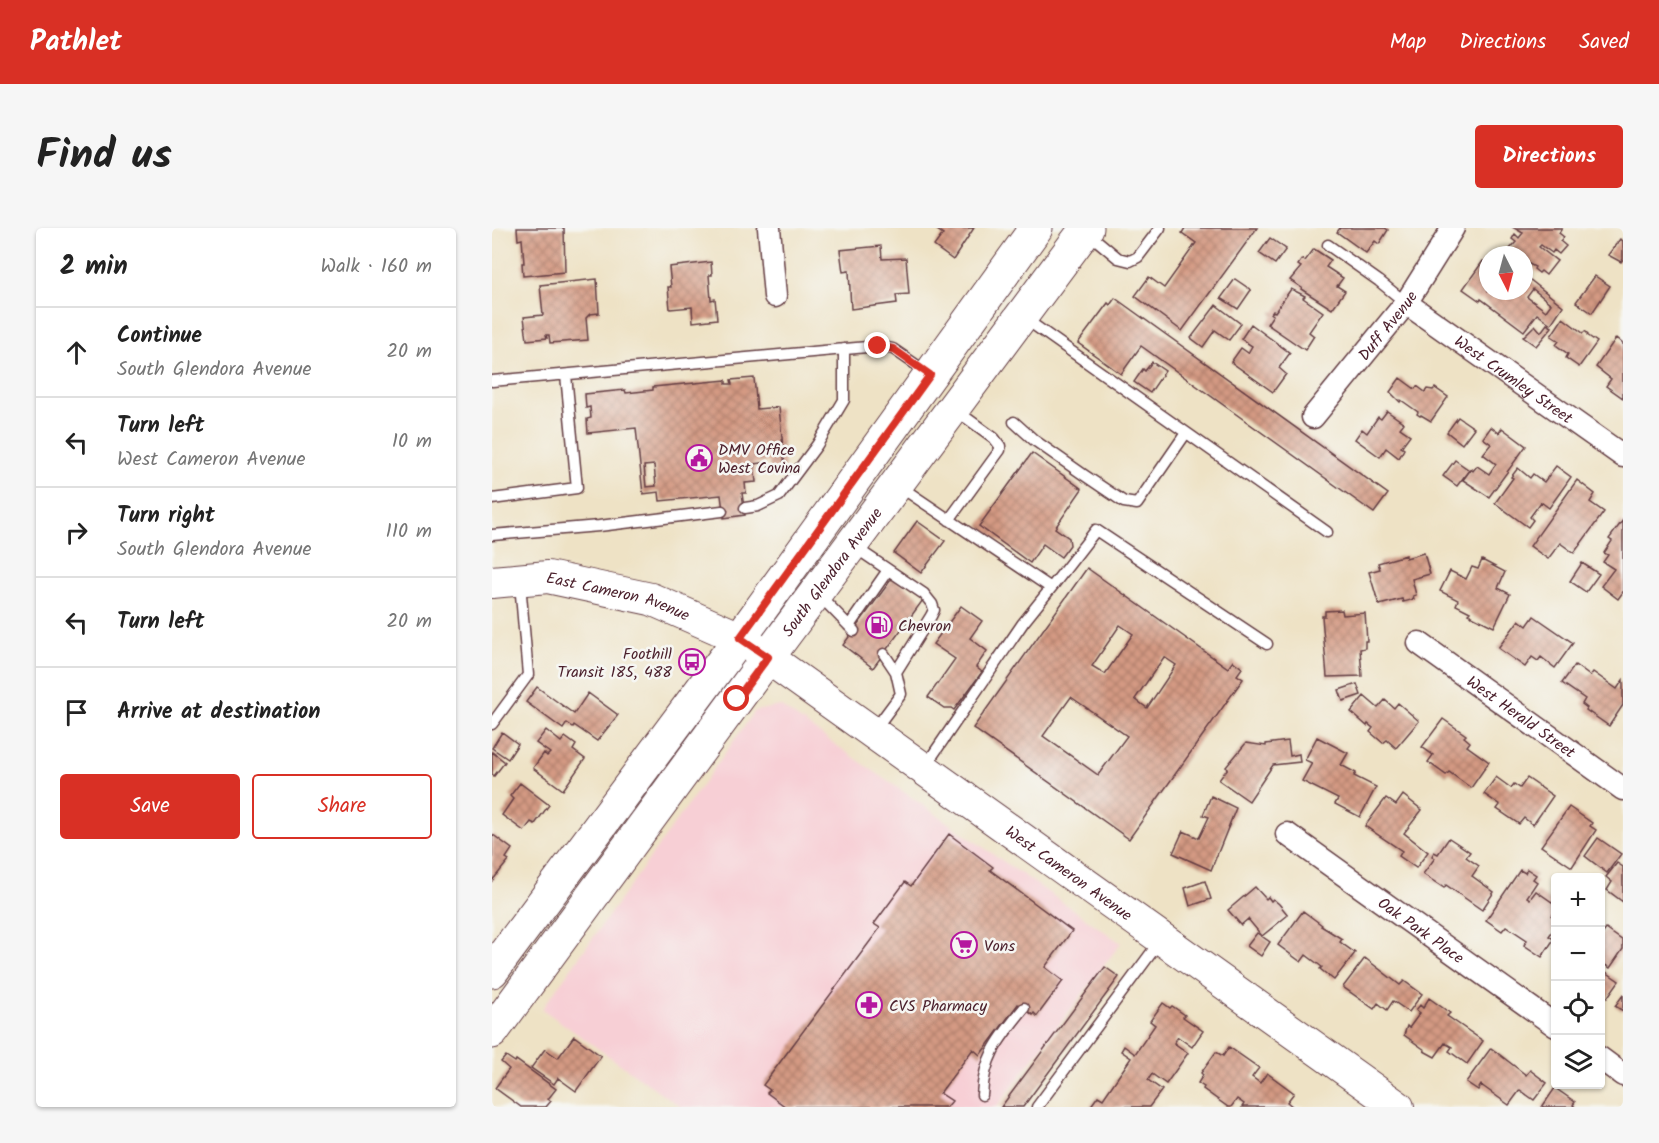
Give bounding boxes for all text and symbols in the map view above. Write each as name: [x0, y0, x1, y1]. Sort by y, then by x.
text: Pathlet: [30, 20, 122, 65]
text: Map: [1390, 26, 1426, 59]
text: Directions: [1459, 26, 1546, 59]
text: Saved: [1579, 26, 1629, 59]
text: Find us: [36, 123, 172, 190]
button: Directions: [1475, 125, 1623, 188]
text: 2 min: [60, 246, 128, 288]
north arrow: [1479, 246, 1533, 300]
text: Walk · 160 m: [321, 251, 432, 283]
street label: Duff Avenue: [1353, 286, 1425, 367]
text: Continue: [117, 319, 202, 354]
street label: West Crumley Street: [1449, 330, 1578, 431]
route end: [864, 332, 890, 358]
icon: ahead: [60, 336, 93, 369]
text: 20 m: [386, 336, 432, 368]
text: South Glendora Avenue: [117, 354, 312, 386]
text: Turn left: [117, 409, 204, 444]
icon: left: [60, 426, 93, 459]
text: 10 m: [392, 426, 432, 458]
place label: DMV Office West Covina: [718, 438, 801, 481]
public building icon: DMV Office West Covina: [684, 443, 714, 473]
text: West Cameron Avenue: [117, 444, 305, 476]
text: Turn right: [117, 499, 215, 534]
street label: South Glendora Avenue: [776, 503, 889, 642]
icon: right: [60, 516, 93, 549]
text: 110 m: [386, 516, 432, 548]
text: South Glendora Avenue: [117, 534, 312, 566]
street label: East Cameron Avenue: [544, 566, 693, 628]
text: Turn left: [117, 605, 204, 640]
icon: left: [60, 606, 93, 639]
text: 20 m: [386, 606, 432, 638]
fuel station icon: Chevron: [864, 610, 894, 640]
place label: Chevron: [898, 614, 951, 639]
place label: Foothill Transit 185, 488: [557, 642, 672, 685]
bus stop icon: Foothill Transit 185, 488: [677, 647, 707, 677]
street label: West Herald Street: [1461, 670, 1581, 766]
route start: [723, 685, 749, 711]
text: Arrive at destination: [117, 695, 320, 730]
icon: arrive: [60, 696, 93, 729]
button: Save: [60, 774, 240, 839]
button: Share: [252, 774, 432, 839]
street label: West Cameron Avenue: [1000, 820, 1137, 928]
map controls: [1551, 873, 1605, 1089]
button: +: [1551, 873, 1605, 927]
street label: Oak Park Place: [1372, 892, 1469, 971]
button: −: [1551, 927, 1605, 981]
supermarket icon: Vons: [949, 930, 979, 960]
place label: Vons: [984, 934, 1015, 959]
button: locate: [1551, 981, 1605, 1035]
pharmacy icon: CVS Pharmacy: [854, 990, 884, 1020]
place label: CVS Pharmacy: [889, 994, 987, 1019]
button: layers: [1551, 1035, 1605, 1089]

